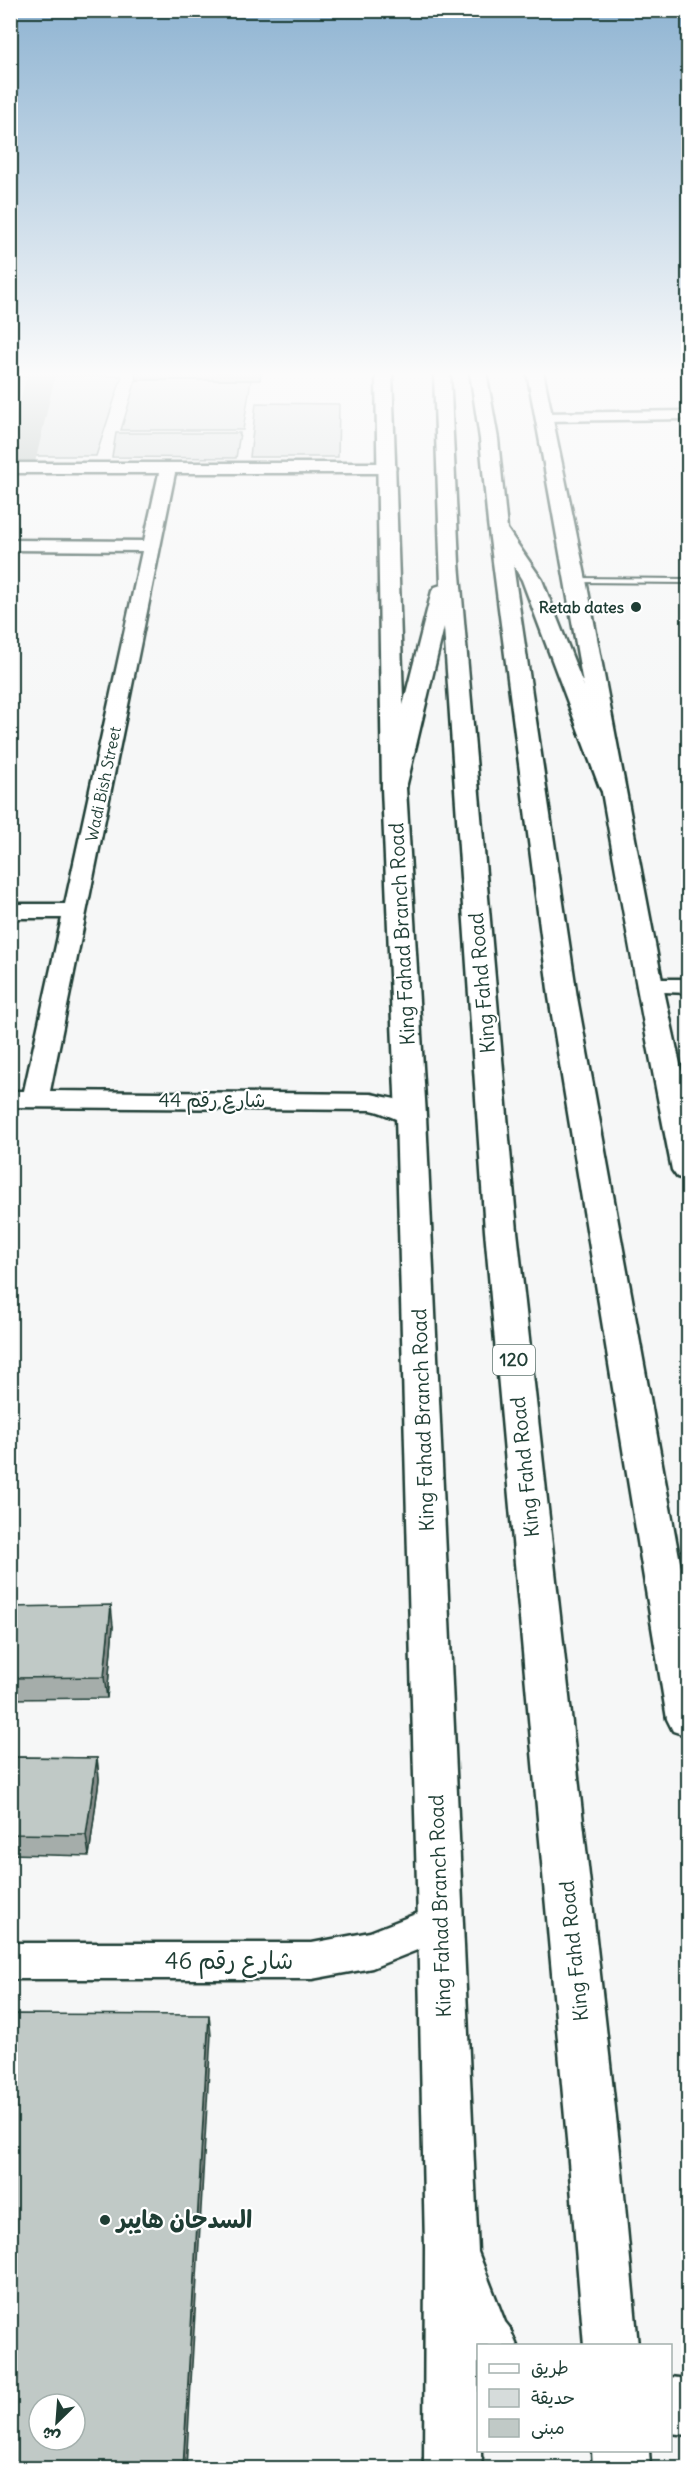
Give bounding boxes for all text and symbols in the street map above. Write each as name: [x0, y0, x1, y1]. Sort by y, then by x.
place label: Retab dates: [539, 597, 624, 617]
marker: Retab dates: [629, 600, 643, 614]
street label: Wadi Bish Street: [81, 724, 125, 843]
street label: King Fahad Branch Road: [383, 822, 420, 1046]
street label: King Fahd Road: [463, 911, 500, 1054]
street label: شارع رقم 44: [158, 1087, 266, 1115]
street label: King Fahad Branch Road: [406, 1308, 439, 1532]
road number: 120: [493, 1345, 535, 1375]
street label: King Fahd Road: [505, 1395, 544, 1539]
street label: King Fahad Branch Road: [423, 1794, 456, 2018]
street label: King Fahd Road: [554, 1879, 593, 2023]
street label: شارع رقم 46: [165, 1945, 293, 1979]
place label: السدحان هايبر: [115, 2204, 252, 2234]
marker: السدحان هايبر: [98, 2213, 112, 2227]
legend: [477, 2344, 672, 2452]
text: طريق: [531, 2356, 569, 2379]
text: حديقة: [531, 2386, 575, 2409]
north arrow: [27, 2392, 87, 2452]
text: مبنى: [531, 2416, 565, 2439]
text: ش: [38, 2423, 63, 2448]

